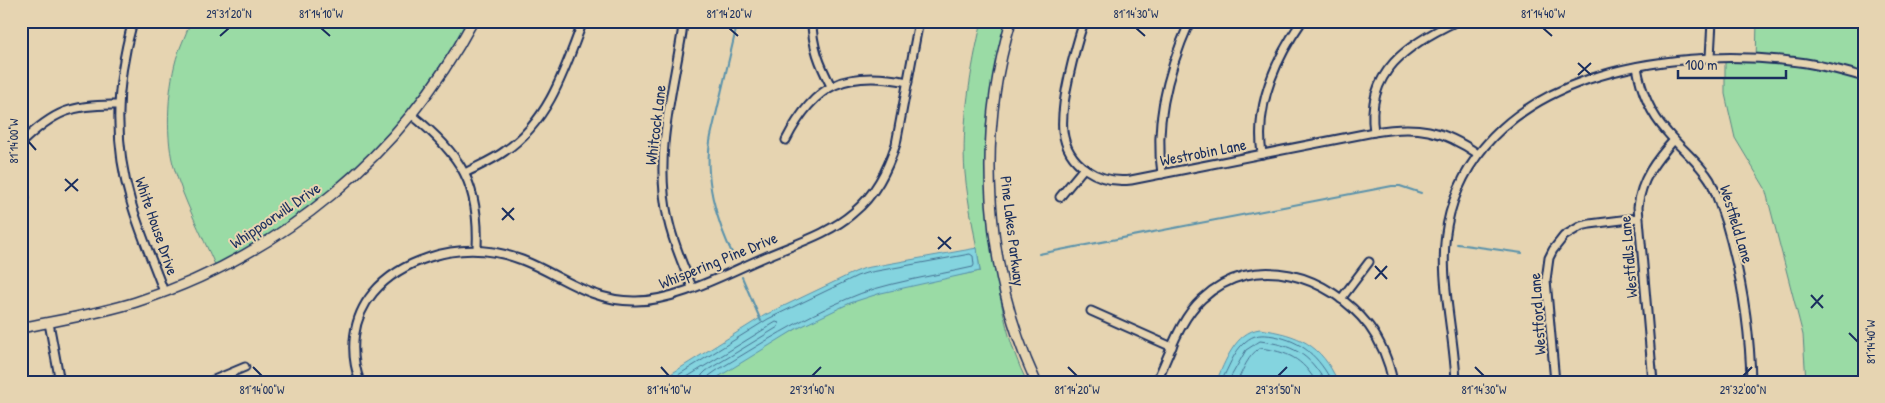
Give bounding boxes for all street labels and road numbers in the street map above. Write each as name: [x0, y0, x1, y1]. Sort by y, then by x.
street label: Whitcock Lane: [639, 83, 671, 166]
street label: Westrobin Lane: [1158, 133, 1249, 171]
street label: White House Drive: [130, 174, 184, 279]
street label: Pine Lakes Parkway: [995, 175, 1031, 288]
street label: Whippoorwill Drive: [225, 176, 325, 253]
street label: Westfield Lane: [1715, 182, 1759, 266]
street label: Westfalls Lane: [1613, 214, 1643, 299]
street label: Whispering Pine Drive: [655, 226, 781, 294]
street label: Westford Lane: [1523, 272, 1551, 356]

